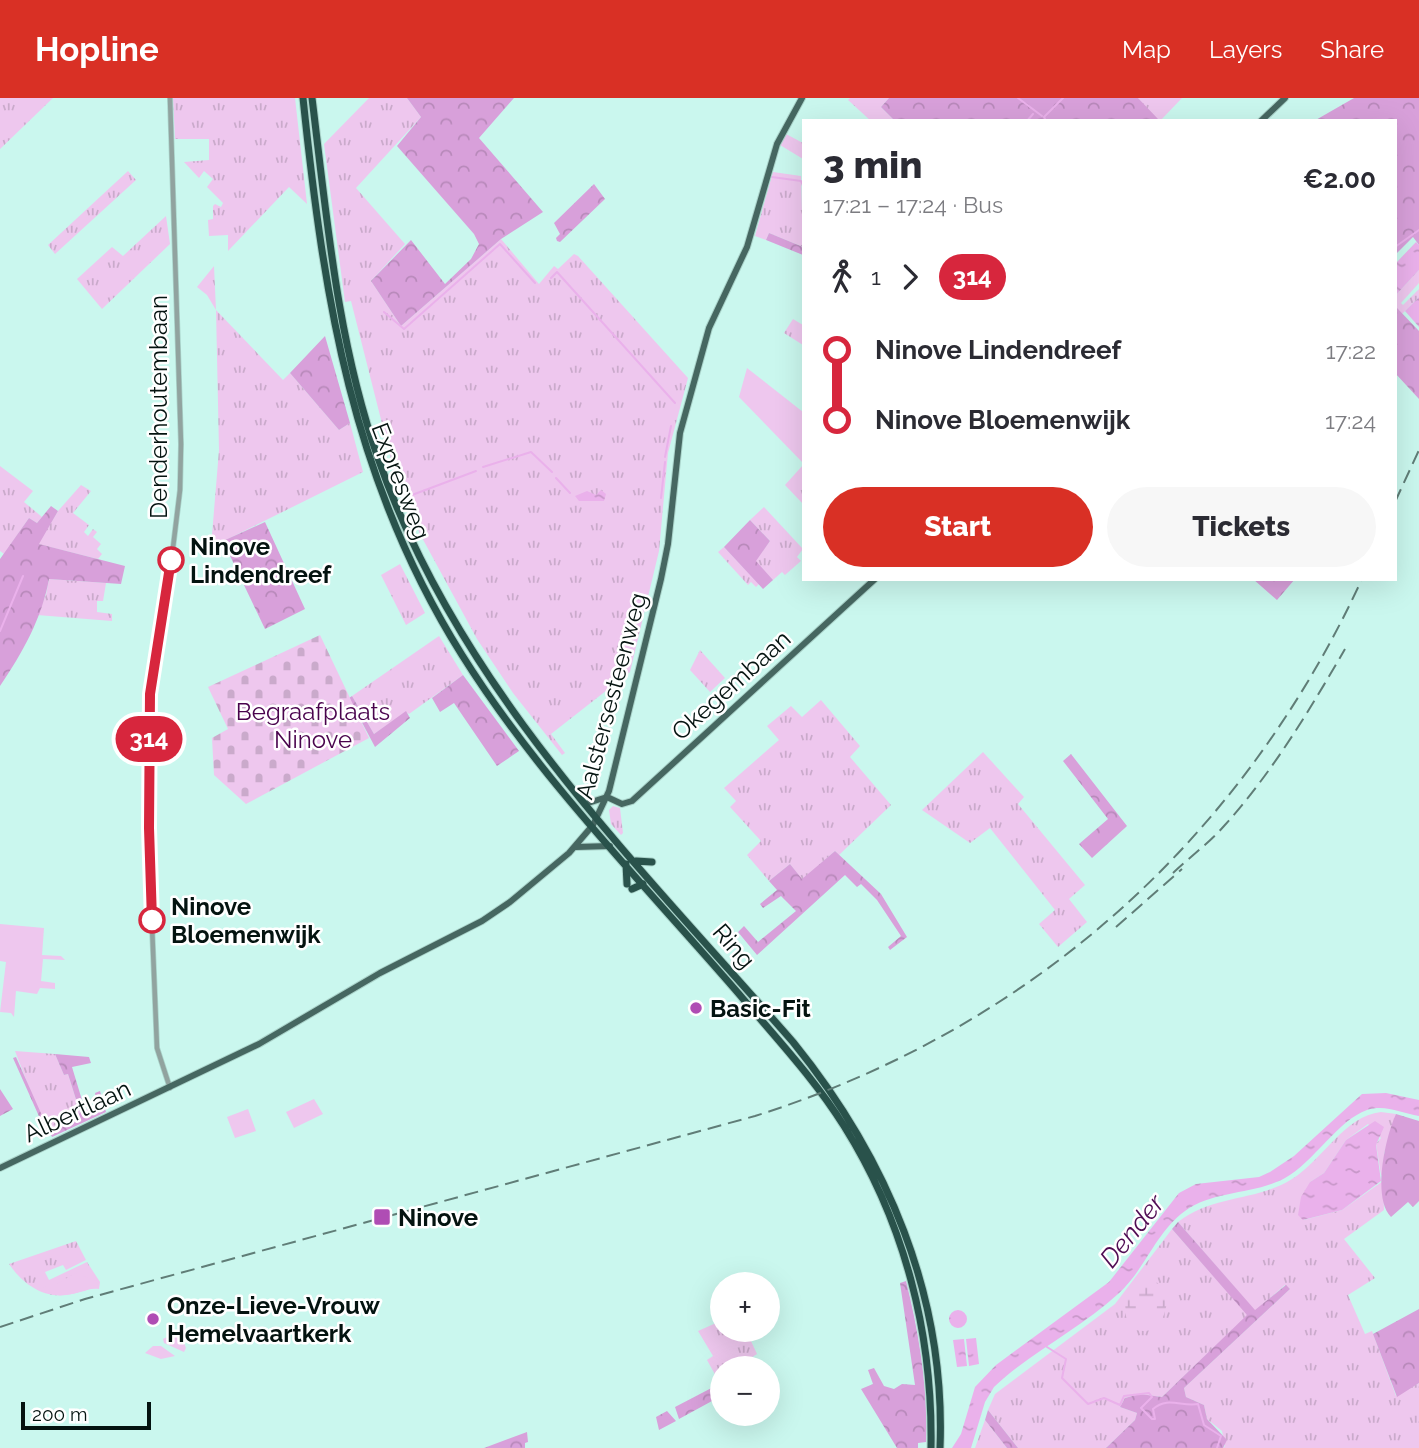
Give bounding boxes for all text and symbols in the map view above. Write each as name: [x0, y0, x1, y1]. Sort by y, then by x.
text: Hopline: [35, 30, 159, 69]
text: Map: [1122, 35, 1171, 64]
text: Layers: [1209, 35, 1282, 64]
text: Share: [1320, 35, 1384, 64]
text: 3 min: [823, 142, 923, 187]
text: €2.00: [1303, 164, 1376, 194]
text: 17:21 – 17:24 · Bus: [823, 191, 1003, 218]
icon: walk: [823, 258, 861, 296]
icon: forward: [891, 258, 929, 296]
text: 314: [953, 262, 992, 291]
text: 1: [871, 263, 881, 290]
street label: Denderhoutembaan: [144, 295, 173, 519]
text: Ninove Lindendreef: [875, 335, 1121, 365]
text: 17:22: [1326, 337, 1376, 364]
text: Ninove Bloemenwijk: [875, 405, 1130, 435]
text: 17:24: [1325, 407, 1376, 434]
street label: Expresweg: [365, 418, 437, 544]
button: Start: [823, 487, 1093, 567]
button: Tickets: [1107, 487, 1376, 567]
place label: Ninove Lindendreef: [190, 532, 332, 589]
marker: Ninove Lindendreef: [158, 547, 184, 573]
street label: Aalstersesteenweg: [569, 590, 653, 802]
street label: Okegembaan: [666, 624, 796, 746]
park label: Begraafplaats Ninove: [236, 697, 390, 754]
line badge: 314: [109, 716, 189, 762]
text: 314: [130, 724, 168, 753]
place label: Ninove Bloemenwijk: [171, 892, 321, 949]
marker: Ninove Bloemenwijk: [139, 907, 165, 933]
street label: Ring: [707, 918, 761, 974]
place label: Basic-Fit: [710, 994, 811, 1023]
marker: Basic-Fit: [688, 1000, 704, 1016]
street label: Albertlaan: [19, 1074, 135, 1148]
water label: Dender: [1094, 1188, 1171, 1273]
place label: Ninove: [398, 1203, 478, 1232]
marker: Ninove: [372, 1207, 392, 1227]
map controls: [710, 1272, 780, 1426]
button: +: [710, 1272, 780, 1342]
place label: Onze-Lieve-Vrouw Hemelvaartkerk: [167, 1291, 381, 1348]
marker: Onze-Lieve-Vrouw Hemelvaartkerk: [145, 1311, 161, 1327]
button: −: [710, 1356, 780, 1426]
scale bar: [21, 1399, 150, 1431]
text: 200 m: [32, 1403, 87, 1425]

